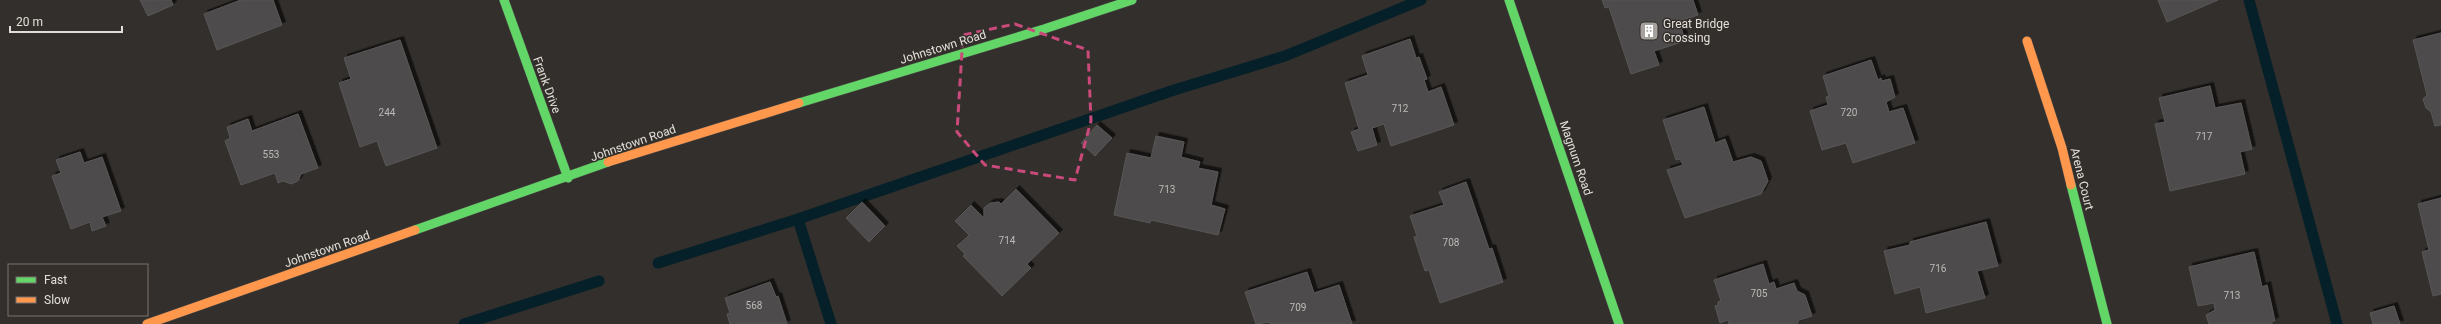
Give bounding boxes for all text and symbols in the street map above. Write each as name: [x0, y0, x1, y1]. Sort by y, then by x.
scale bar: [10, 8, 122, 34]
text: 20 m: [16, 15, 43, 29]
place label: Great Bridge Crossing: [1663, 17, 1729, 45]
building icon: Great Bridge Crossing: [1638, 20, 1660, 42]
street label: Johnstown Road: [898, 27, 988, 67]
street label: Frank Drive: [530, 55, 564, 115]
house number: 712: [1392, 103, 1409, 114]
house number: 244: [379, 107, 396, 118]
house number: 720: [1841, 107, 1858, 118]
street label: Magnum Road: [1557, 119, 1595, 197]
street label: Johnstown Road: [588, 122, 678, 164]
house number: 717: [2196, 131, 2213, 142]
street label: Arena Court: [2067, 146, 2097, 212]
house number: 553: [263, 149, 279, 160]
house number: 713: [1159, 184, 1175, 195]
street label: Johnstown Road: [282, 228, 372, 270]
house number: 714: [999, 235, 1016, 246]
house number: 708: [1443, 237, 1460, 248]
house number: 716: [1930, 263, 1947, 274]
legend: [8, 264, 148, 316]
text: Fast: [44, 273, 67, 287]
house number: 705: [1751, 288, 1768, 299]
house number: 713: [2224, 290, 2240, 301]
text: Slow: [44, 293, 70, 307]
house number: 568: [746, 300, 763, 311]
house number: 709: [1290, 302, 1306, 313]

